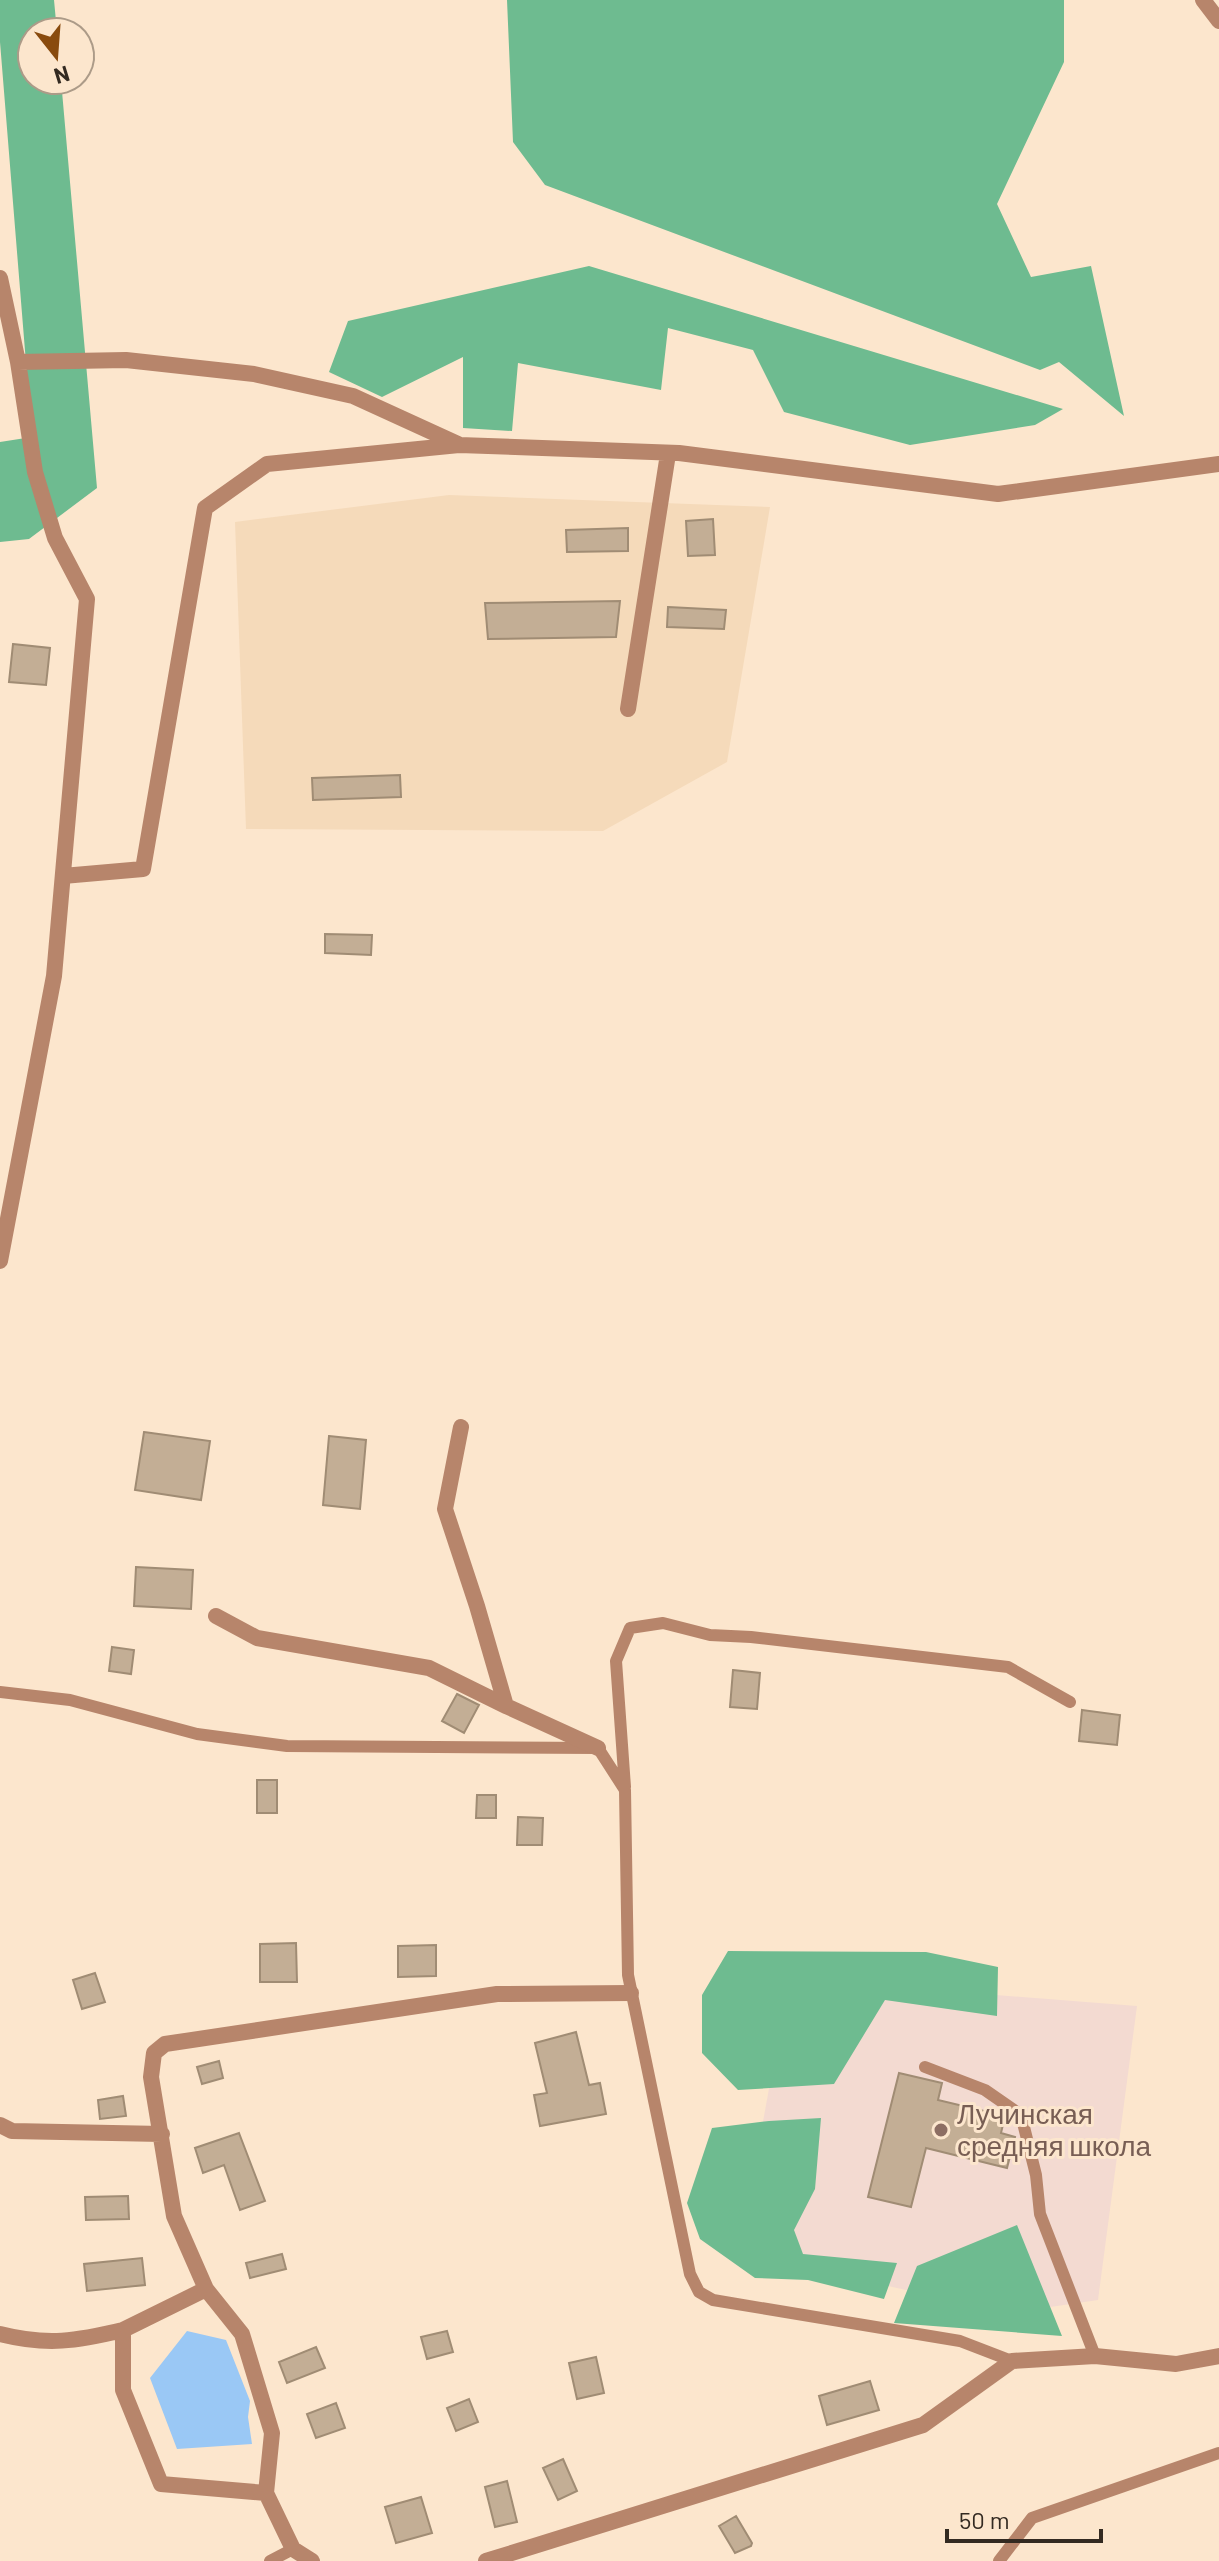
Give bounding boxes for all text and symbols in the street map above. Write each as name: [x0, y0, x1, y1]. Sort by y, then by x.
north arrow: [16, 16, 96, 96]
text: N: [51, 62, 73, 91]
place label: Лучинская средняя школа: [957, 2096, 1152, 2162]
marker: Лучинская средняя школа: [932, 2121, 950, 2139]
scale bar: [947, 2493, 1101, 2543]
text: 50 m: [959, 2505, 1010, 2534]

